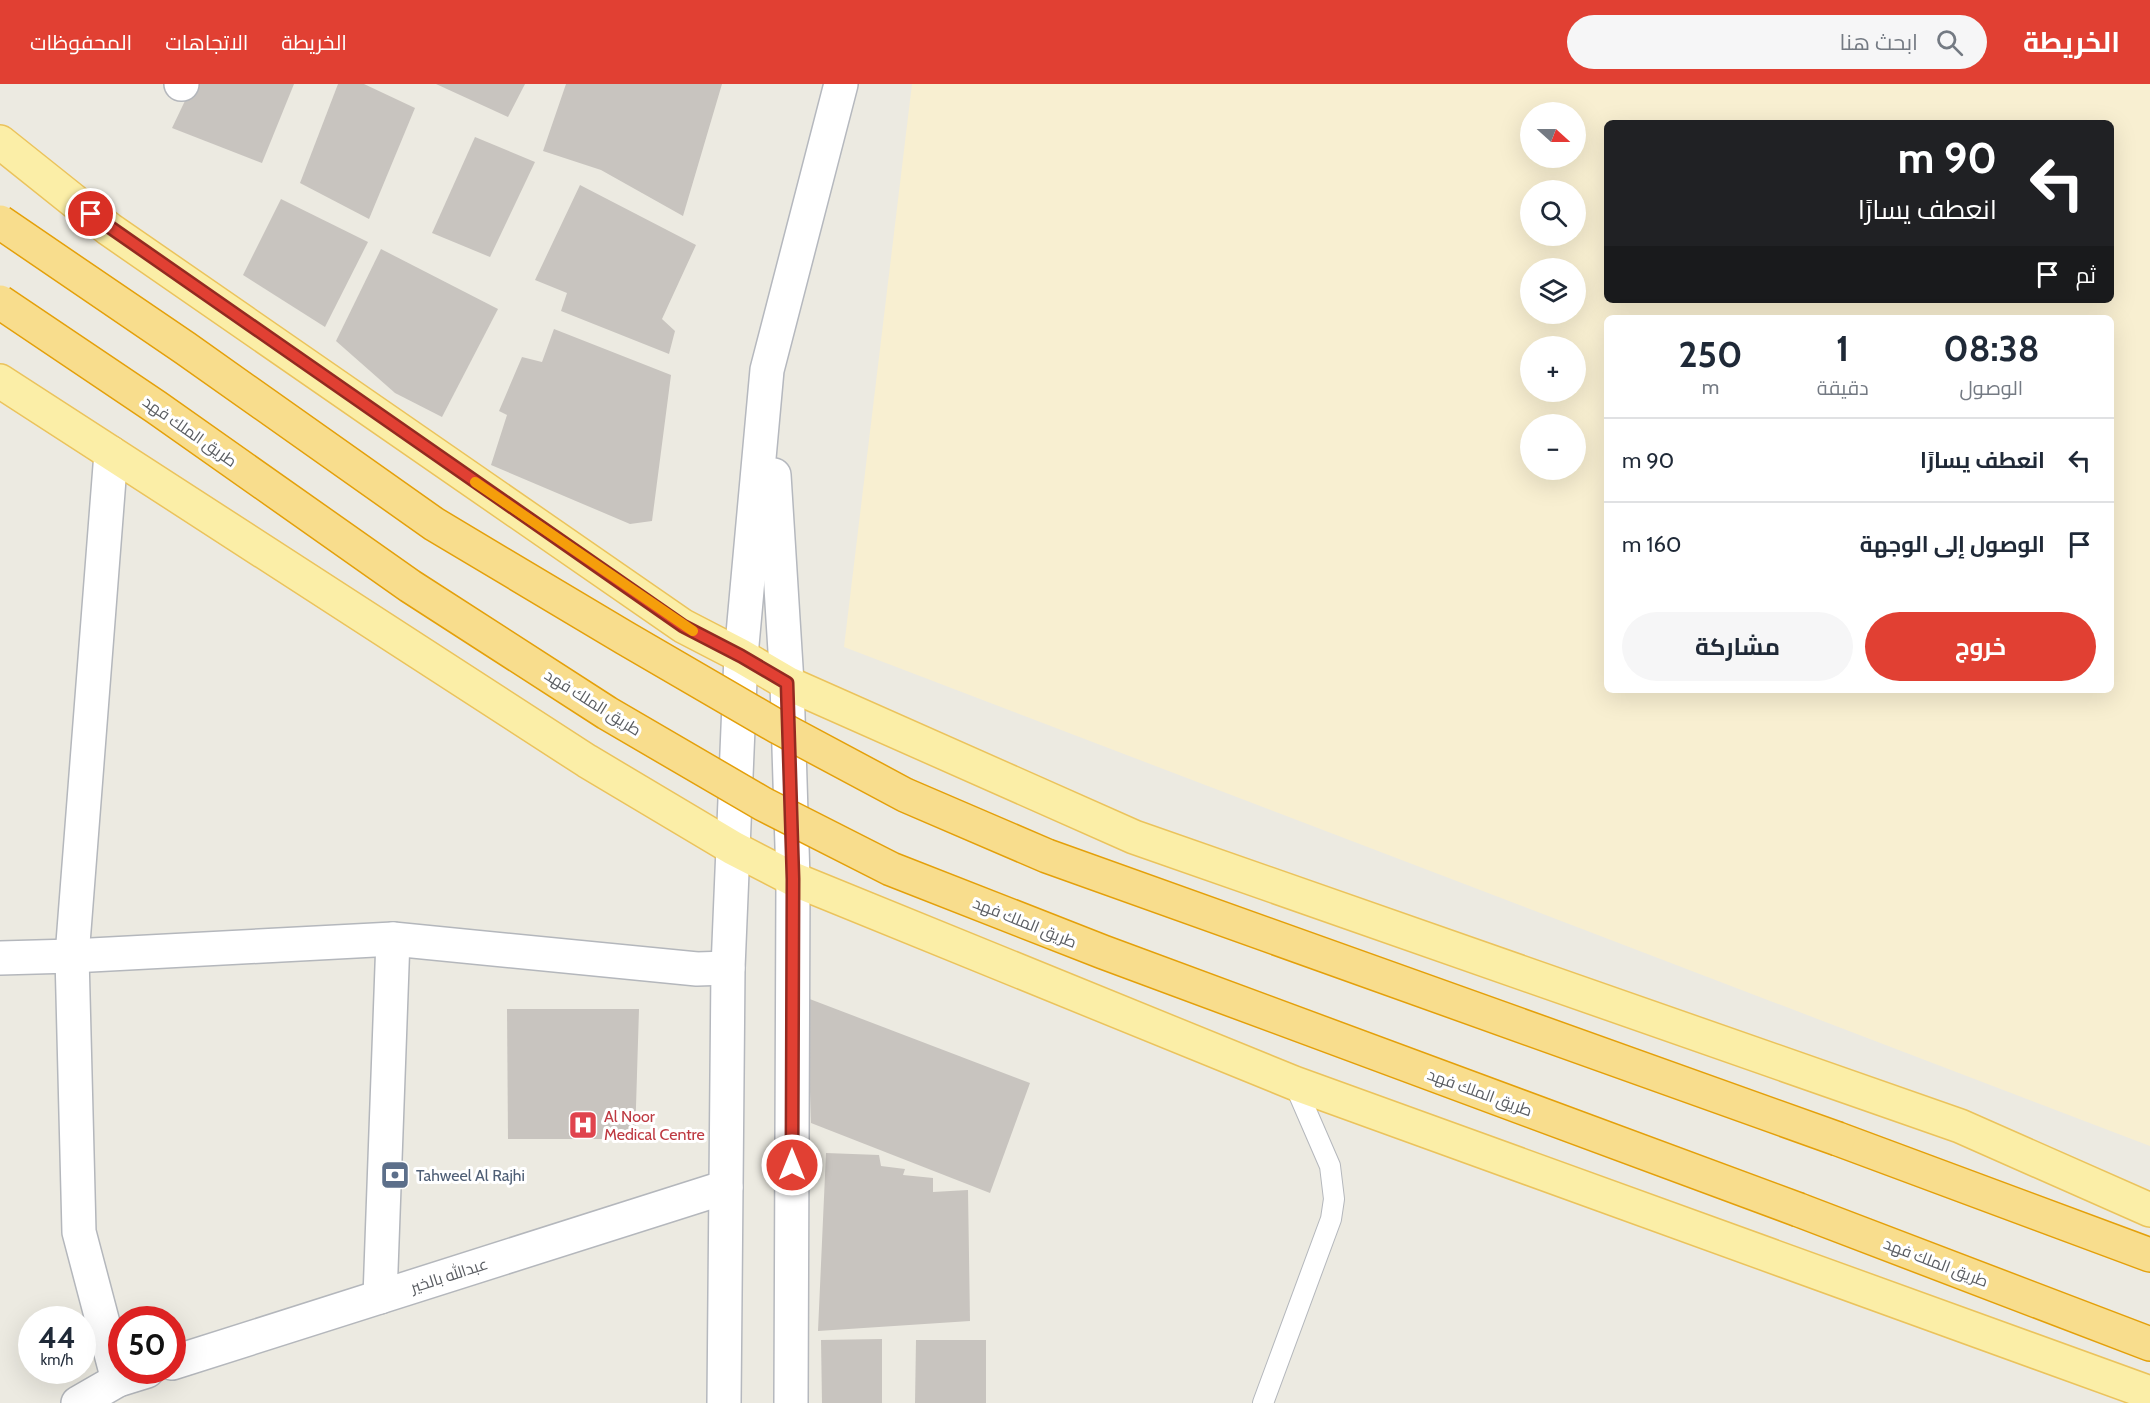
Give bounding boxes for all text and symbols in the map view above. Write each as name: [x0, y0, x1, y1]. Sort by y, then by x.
search box: [1567, 15, 1987, 69]
text: الخريطة: [2023, 25, 2120, 59]
icon: search: [1933, 26, 1966, 59]
text: ابحث هنا: [1840, 29, 1918, 56]
text: المحفوظات: [30, 30, 132, 55]
text: الاتجاهات: [165, 30, 248, 55]
text: الخريطة: [281, 30, 347, 55]
north arrow: [1520, 102, 1586, 168]
map controls: [1520, 102, 1586, 480]
text: 90 m: [1898, 132, 1997, 184]
icon: left: [2018, 144, 2096, 222]
button: search: [1520, 180, 1586, 246]
pin: [65, 188, 116, 239]
text: انعطف يسارًا: [1858, 193, 1997, 226]
icon: arrive: [74, 197, 107, 230]
button: layers: [1520, 258, 1586, 324]
icon: arrive: [2031, 258, 2064, 291]
text: ثم: [2076, 262, 2096, 289]
text: 1: [1836, 326, 1849, 370]
text: 08:38: [1943, 326, 2040, 370]
text: 250: [1679, 332, 1742, 376]
button: +: [1520, 336, 1586, 402]
text: m: [1702, 375, 1719, 399]
text: دقيقة: [1817, 376, 1869, 400]
text: الوصول: [1960, 376, 2023, 400]
street label: طريق الملك فهد: [139, 392, 240, 472]
button: −: [1520, 414, 1586, 480]
icon: left: [2063, 444, 2096, 477]
text: 90 m: [1622, 447, 1674, 474]
text: انعطف يسارًا: [1920, 447, 2045, 474]
icon: arrive: [2063, 528, 2096, 561]
text: 160 m: [1622, 531, 1681, 558]
text: الوصول إلى الوجهة: [1860, 531, 2045, 558]
button: مشاركة: [1622, 612, 1853, 681]
button: خروج: [1865, 612, 2096, 681]
street label: طريق الملك فهد: [540, 665, 644, 740]
street label: طريق الملك فهد: [970, 893, 1079, 953]
street label: طريق الملك فهد: [1425, 1065, 1535, 1121]
place label: Al Noor Medical Centre: [604, 1107, 705, 1144]
hospital icon: Al Noor Medical Centre: [567, 1109, 599, 1141]
position arrow: [760, 1133, 824, 1197]
bank icon: Tahweel Al Rajhi: [379, 1159, 411, 1191]
place label: Tahweel Al Rajhi: [416, 1166, 525, 1185]
street label: طريق الملك فهد: [1881, 1234, 1991, 1292]
street label: عبدالله بالخير: [407, 1253, 490, 1297]
speed limit sign: 50: [108, 1306, 186, 1384]
text: 44: [38, 1319, 76, 1356]
text: km/h: [41, 1351, 73, 1369]

